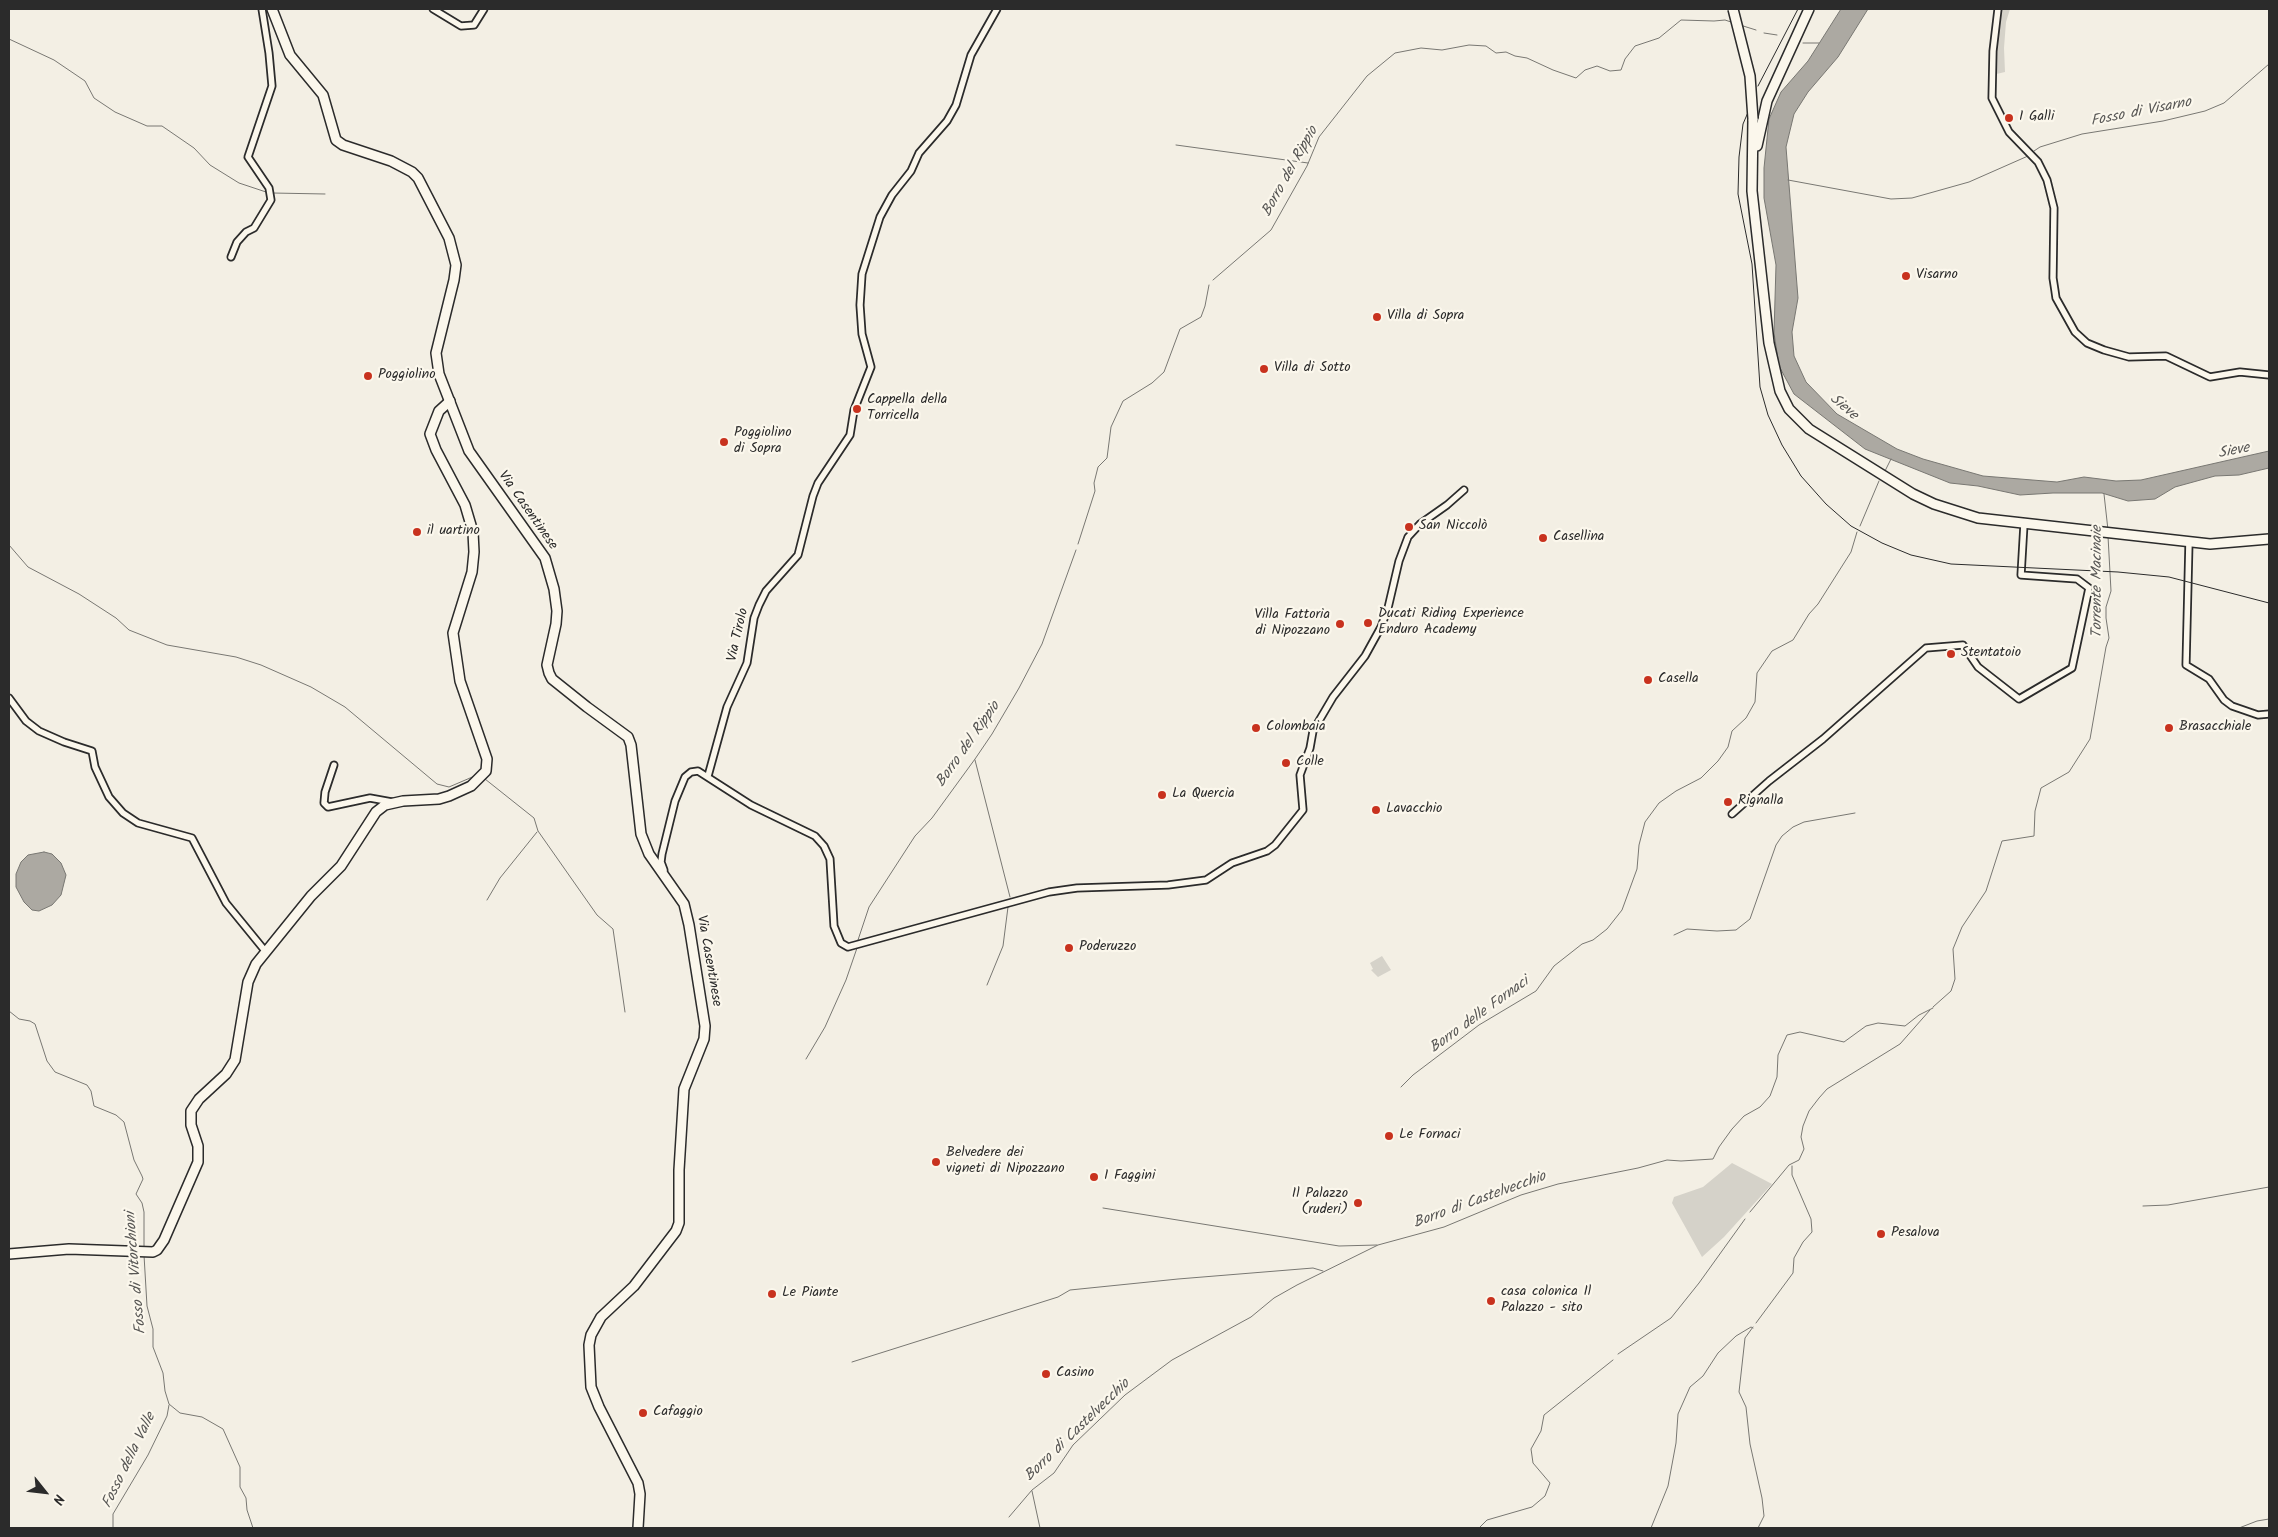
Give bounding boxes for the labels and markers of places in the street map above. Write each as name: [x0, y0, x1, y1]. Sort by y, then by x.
place label: I Galli: [2019, 110, 2054, 126]
marker: I Galli: [2003, 112, 2015, 124]
place label: Visarno: [1916, 268, 1958, 284]
marker: Visarno: [1900, 270, 1912, 282]
place label: Villa di Sopra: [1387, 309, 1464, 325]
marker: Villa di Sopra: [1371, 311, 1383, 323]
place label: Villa di Sotto: [1274, 361, 1351, 377]
marker: Villa di Sotto: [1258, 363, 1270, 375]
place label: Poggiolino: [378, 368, 435, 384]
marker: Poggiolino: [362, 370, 374, 382]
place label: Cappella della Torricella: [867, 393, 947, 426]
marker: Cappella della Torricella: [851, 403, 863, 415]
place label: Poggiolino di Sopra: [734, 426, 791, 458]
marker: Poggiolino di Sopra: [718, 436, 730, 448]
place label: San Niccolò: [1419, 519, 1487, 535]
marker: San Niccolò: [1403, 521, 1415, 533]
place label: il uartino: [427, 524, 480, 540]
marker: il uartino: [411, 526, 423, 538]
place label: Casellina: [1553, 530, 1604, 546]
marker: Casellina: [1537, 532, 1549, 544]
place label: Ducati Riding Experience Enduro Academy: [1378, 607, 1524, 640]
place label: Villa Fattoria di Nipozzano: [1255, 608, 1330, 640]
marker: Ducati Riding Experience Enduro Academy: [1362, 617, 1374, 629]
marker: Villa Fattoria di Nipozzano: [1334, 618, 1346, 630]
place label: Stentatoio: [1961, 646, 2021, 662]
marker: Stentatoio: [1945, 648, 1957, 660]
place label: Casella: [1658, 672, 1699, 688]
marker: Casella: [1642, 674, 1654, 686]
place label: Colombaia: [1266, 720, 1325, 736]
place label: Brasacchiale: [2179, 720, 2251, 736]
marker: Colombaia: [1250, 722, 1262, 734]
marker: Brasacchiale: [2163, 722, 2175, 734]
place label: Colle: [1296, 755, 1324, 771]
marker: Colle: [1280, 757, 1292, 769]
place label: La Quercia: [1172, 787, 1235, 803]
marker: La Quercia: [1156, 789, 1168, 801]
place label: Rignalla: [1738, 794, 1784, 810]
marker: Rignalla: [1722, 796, 1734, 808]
place label: Lavacchio: [1386, 802, 1442, 818]
marker: Lavacchio: [1370, 804, 1382, 816]
place label: Poderuzzo: [1079, 940, 1136, 956]
marker: Poderuzzo: [1063, 942, 1075, 954]
place label: Le Fornaci: [1399, 1128, 1460, 1144]
marker: Le Fornaci: [1383, 1130, 1395, 1142]
place label: Belvedere dei vigneti di Nipozzano: [946, 1146, 1064, 1178]
marker: Belvedere dei vigneti di Nipozzano: [930, 1156, 942, 1168]
place label: I Faggini: [1104, 1169, 1155, 1185]
marker: I Faggini: [1088, 1171, 1100, 1183]
place label: Il Palazzo (ruderi): [1292, 1187, 1348, 1220]
marker: Il Palazzo (ruderi): [1352, 1197, 1364, 1209]
place label: Pesalova: [1891, 1226, 1940, 1242]
marker: Pesalova: [1875, 1228, 1887, 1240]
place label: casa colonica Il Palazzo - sito: [1501, 1285, 1591, 1318]
place label: Le Piante: [782, 1286, 838, 1302]
marker: Le Piante: [766, 1288, 778, 1300]
marker: casa colonica Il Palazzo - sito: [1485, 1295, 1497, 1307]
place label: Casino: [1056, 1366, 1094, 1382]
marker: Casino: [1040, 1368, 1052, 1380]
place label: Cafaggio: [653, 1405, 703, 1421]
marker: Cafaggio: [637, 1407, 649, 1419]

